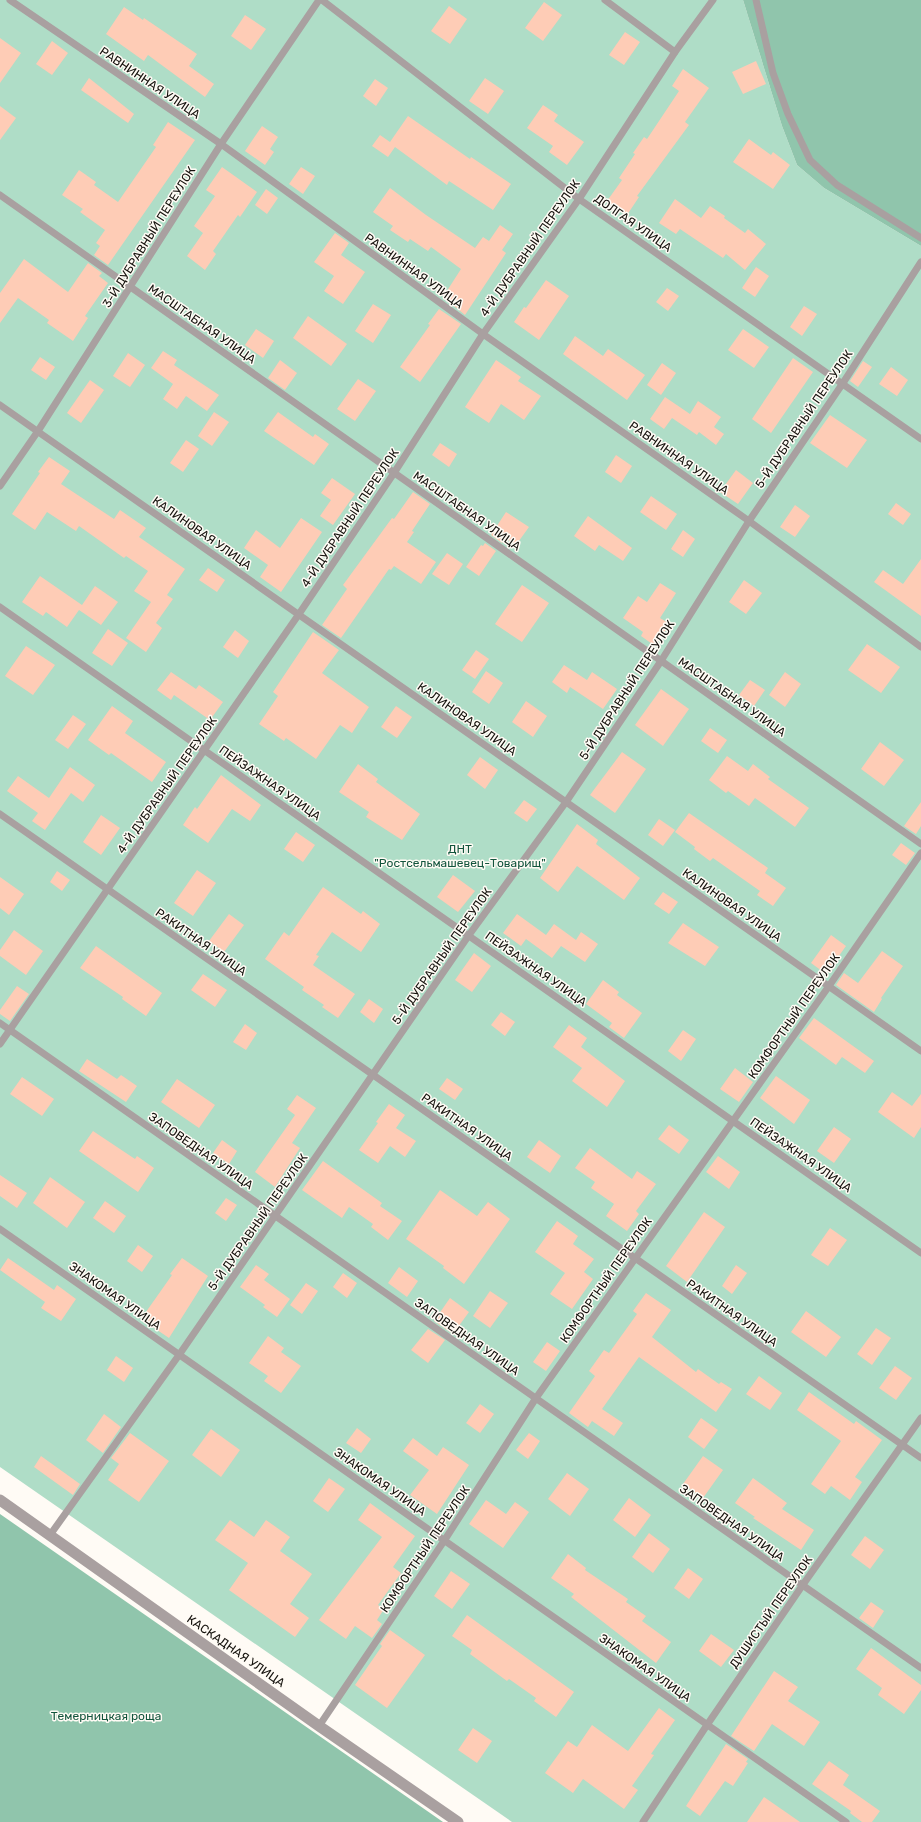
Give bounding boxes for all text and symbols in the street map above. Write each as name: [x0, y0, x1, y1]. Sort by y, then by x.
street label: РАВНИННАЯ УЛИЦА: [97, 44, 203, 122]
street label: 3-Й ДУБРАВНЫЙ ПЕРЕУЛОК: [100, 164, 199, 310]
street label: 4-Й ДУБРАВНЫЙ ПЕРЕУЛОК: [477, 177, 583, 319]
street label: ДОЛГАЯ УЛИЦА: [592, 191, 674, 255]
street label: РАВНИННАЯ УЛИЦА: [362, 231, 466, 311]
street label: МАСШТАБНАЯ УЛИЦА: [146, 282, 258, 366]
street label: 5-Й ДУБРАВНЫЙ ПЕРЕУЛОК: [752, 347, 856, 491]
street label: РАВНИННАЯ УЛИЦА: [627, 418, 731, 498]
street label: 4-Й ДУБРАВНЫЙ ПЕРЕУЛОК: [298, 446, 402, 590]
street label: МАСШТАБНАЯ УЛИЦА: [411, 469, 523, 553]
street label: КАЛИНОВАЯ УЛИЦА: [150, 494, 254, 572]
street label: 5-Й ДУБРАВНЫЙ ПЕРЕУЛОК: [577, 617, 678, 762]
street label: МАСШТАБНАЯ УЛИЦА: [676, 655, 788, 739]
street label: КАЛИНОВАЯ УЛИЦА: [415, 680, 519, 758]
street label: 4-Й ДУБРАВНЫЙ ПЕРЕУЛОК: [114, 714, 220, 856]
street label: ПЕЙЗАЖНАЯ УЛИЦА: [217, 743, 323, 823]
park label: ДНТ "Ростсельмашевец-Товарищ": [374, 842, 546, 870]
street label: КАЛИНОВАЯ УЛИЦА: [680, 866, 784, 944]
street label: 5-Й ДУБРАВНЫЙ ПЕРЕУЛОК: [389, 885, 495, 1027]
street label: РАКИТНАЯ УЛИЦА: [153, 905, 249, 979]
street label: ПЕЙЗАЖНАЯ УЛИЦА: [483, 929, 589, 1009]
street label: КОМФОРТНЫЙ ПЕРЕУЛОК: [745, 950, 843, 1081]
street label: РАКИТНАЯ УЛИЦА: [419, 1090, 515, 1164]
street label: ЗАПОВЕДНАЯ УЛИЦА: [146, 1110, 256, 1192]
street label: ПЕЙЗАЖНАЯ УЛИЦА: [748, 1115, 854, 1195]
street label: 5-Й ДУБРАВНЫЙ ПЕРЕУЛОК: [205, 1151, 311, 1293]
street label: КОМФОРТНЫЙ ПЕРЕУЛОК: [557, 1214, 655, 1345]
street label: ЗНАКОМАЯ УЛИЦА: [66, 1259, 164, 1333]
street label: РАКИТНАЯ УЛИЦА: [684, 1276, 780, 1350]
street label: ЗАПОВЕДНАЯ УЛИЦА: [412, 1296, 522, 1378]
street label: ЗНАКОМАЯ УЛИЦА: [331, 1445, 429, 1519]
street label: ЗАПОВЕДНАЯ УЛИЦА: [677, 1482, 787, 1564]
street label: КОМФОРТНЫЙ ПЕРЕУЛОК: [377, 1483, 473, 1615]
street label: ДУШИСТЫЙ ПЕРЕУЛОК: [727, 1553, 815, 1671]
street label: КАСКАДНАЯ УЛИЦА: [184, 1612, 288, 1690]
street label: ЗНАКОМАЯ УЛИЦА: [596, 1631, 694, 1705]
park label: Темерницкая роща: [51, 1709, 161, 1723]

